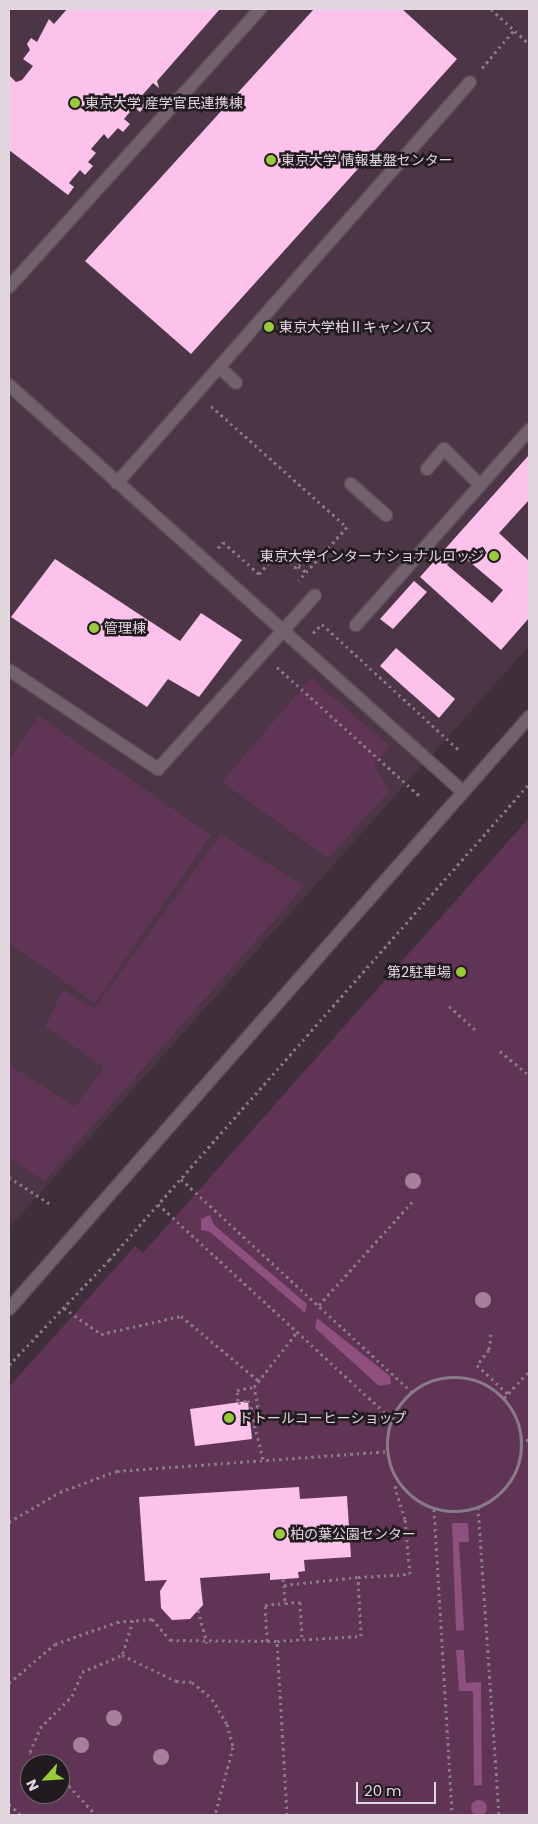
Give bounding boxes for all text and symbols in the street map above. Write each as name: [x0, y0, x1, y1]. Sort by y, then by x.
place label: 東京大学 産学官民連携棟: [85, 95, 243, 111]
marker: 東京大学 産学官民連携棟: [69, 97, 81, 109]
place label: 東京大学 情報基盤センター: [281, 152, 453, 168]
marker: 東京大学 情報基盤センター: [265, 154, 277, 166]
place label: 東京大学柏Ⅱキャンパス: [279, 319, 433, 335]
marker: 東京大学柏Ⅱキャンパス: [263, 321, 275, 333]
place label: 東京大学インターナショナルロッジ: [260, 548, 484, 564]
marker: 東京大学インターナショナルロッジ: [488, 550, 500, 562]
place label: 管理棟: [104, 620, 146, 636]
marker: 管理棟: [88, 622, 100, 634]
place label: 第2駐車場: [387, 964, 451, 980]
marker: 第2駐車場: [455, 966, 467, 978]
place label: ドトールコーヒーショップ: [239, 1410, 407, 1426]
marker: ドトールコーヒーショップ: [223, 1412, 235, 1424]
place label: 柏の葉公園センター: [290, 1526, 416, 1542]
marker: 柏の葉公園センター: [274, 1528, 286, 1540]
north arrow: [20, 1754, 70, 1804]
scale bar: [358, 1772, 438, 1804]
text: N: [21, 1776, 44, 1794]
text: 20 m: [364, 1780, 402, 1801]

